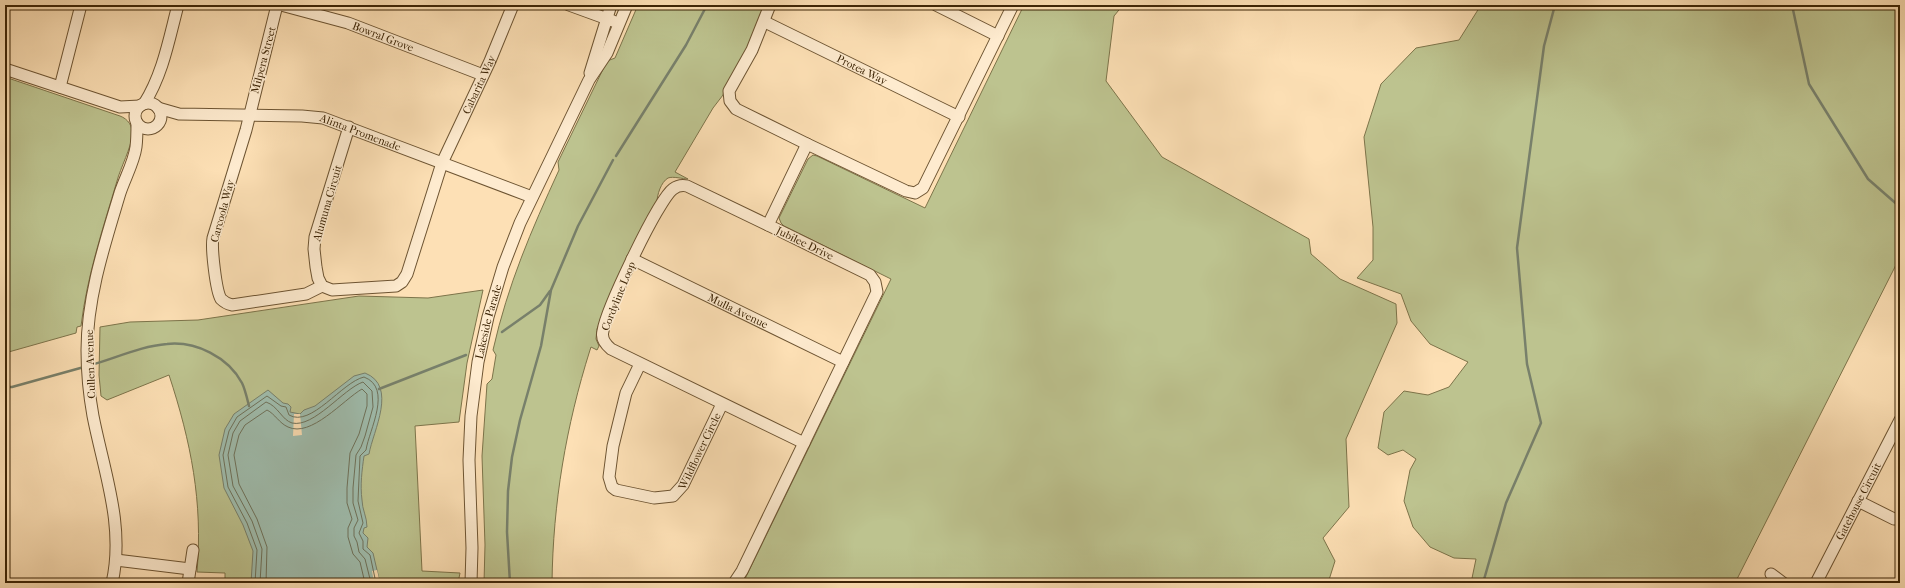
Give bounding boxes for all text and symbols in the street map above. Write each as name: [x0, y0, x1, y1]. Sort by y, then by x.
street label: Bowral Grove: [351, 19, 416, 55]
street label: Milpera Street: [248, 25, 279, 95]
street label: Cabarita Way: [460, 52, 499, 116]
street label: Protea Way: [834, 52, 890, 88]
street label: Alinta Promenade: [317, 111, 403, 154]
street label: Alumuna Circuit: [310, 163, 345, 244]
street label: Carcoola Way: [208, 177, 237, 244]
street label: Jubilee Drive: [773, 224, 836, 263]
street label: Cordyline Loop: [599, 260, 638, 333]
street label: Lakeside Parade: [473, 283, 505, 360]
street label: Mulla Avenue: [706, 291, 770, 332]
street label: Cullen Avenue: [83, 329, 98, 399]
street label: Wildflower Circle: [675, 410, 724, 493]
street label: Gatehouse Circuit: [1833, 460, 1884, 542]

